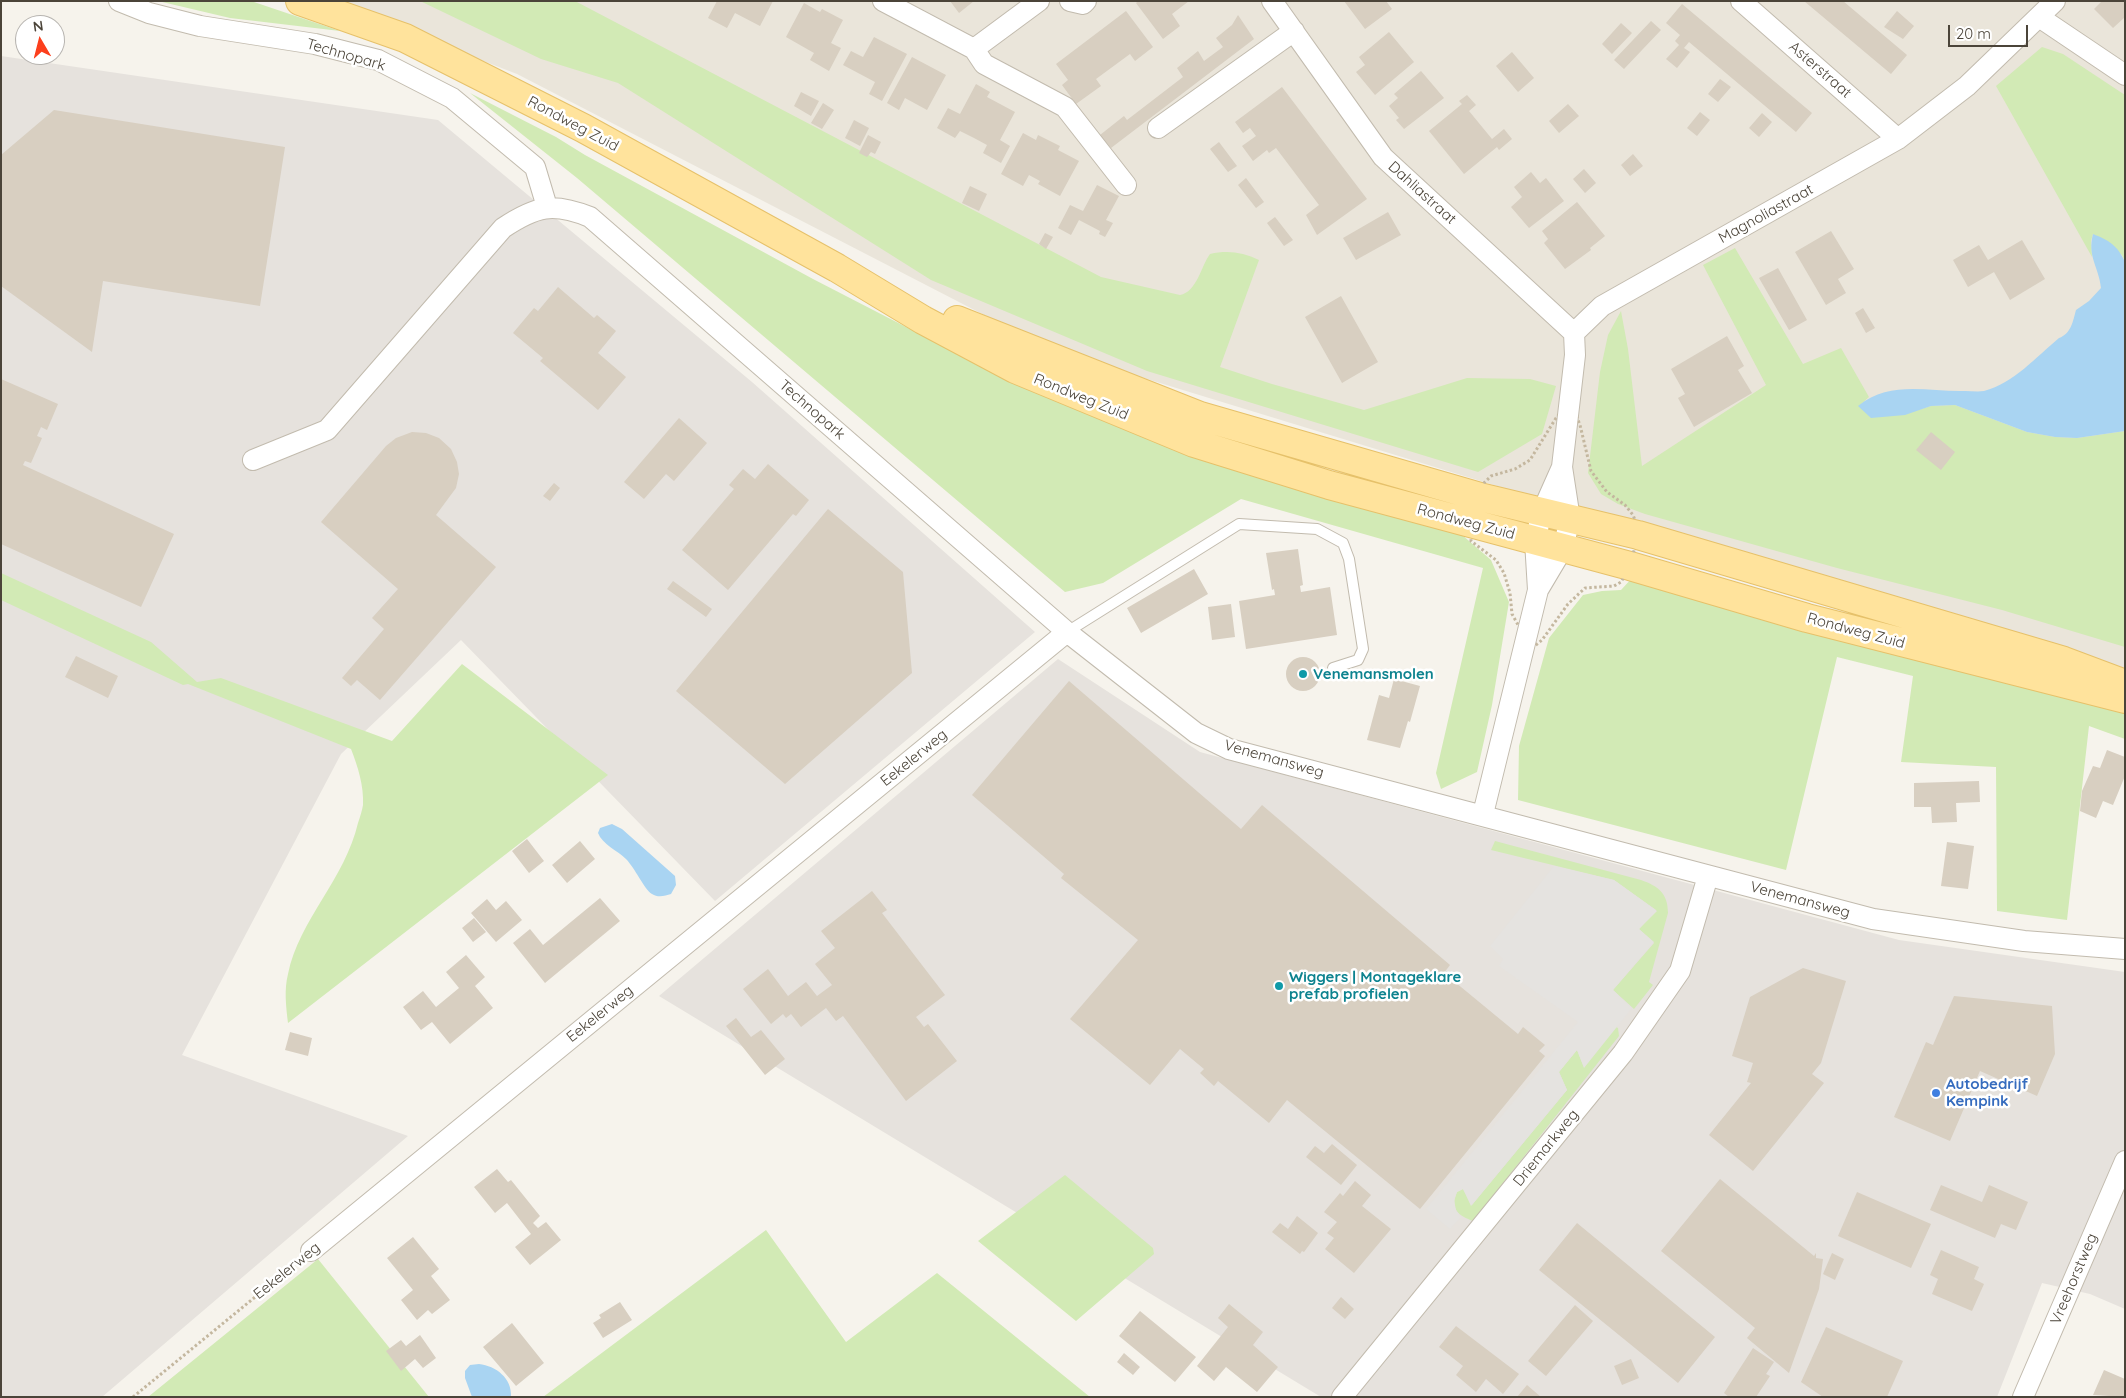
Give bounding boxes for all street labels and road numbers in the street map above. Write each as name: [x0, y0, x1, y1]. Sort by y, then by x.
street label: Technopark: [304, 35, 388, 75]
street label: Asterstraat: [1785, 38, 1855, 102]
street label: Rondweg Zuid: [524, 92, 622, 156]
street label: Dahliastraat: [1384, 158, 1460, 228]
street label: Magnoliastraat: [1716, 181, 1816, 247]
street label: Rondweg Zuid: [1031, 370, 1131, 424]
street label: Technopark: [775, 376, 849, 444]
street label: Rondweg Zuid: [1415, 500, 1517, 544]
street label: Rondweg Zuid: [1805, 609, 1907, 653]
street label: Eekelerweg: [877, 726, 951, 790]
street label: Venemansweg: [1222, 736, 1326, 782]
street label: Venemansweg: [1748, 878, 1852, 922]
street label: Eekelerweg: [563, 982, 637, 1046]
street label: Driemarkweg: [1509, 1106, 1583, 1190]
street label: Vreehorstweg: [2047, 1231, 2101, 1327]
street label: Eekelerweg: [250, 1239, 324, 1303]

